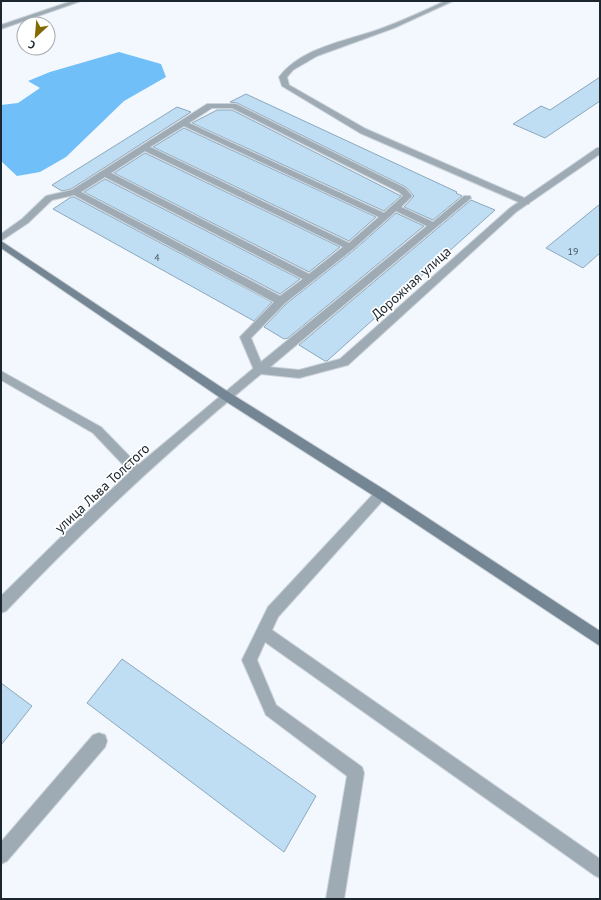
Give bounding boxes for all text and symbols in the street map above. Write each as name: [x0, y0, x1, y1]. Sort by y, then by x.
north arrow: [16, 16, 56, 56]
text: С: [26, 37, 37, 53]
street label: Дорожная улица: [367, 242, 455, 324]
house number: 19: [568, 245, 578, 258]
house number: 4: [154, 251, 160, 264]
street label: улица Льва Толстого: [51, 439, 153, 537]

